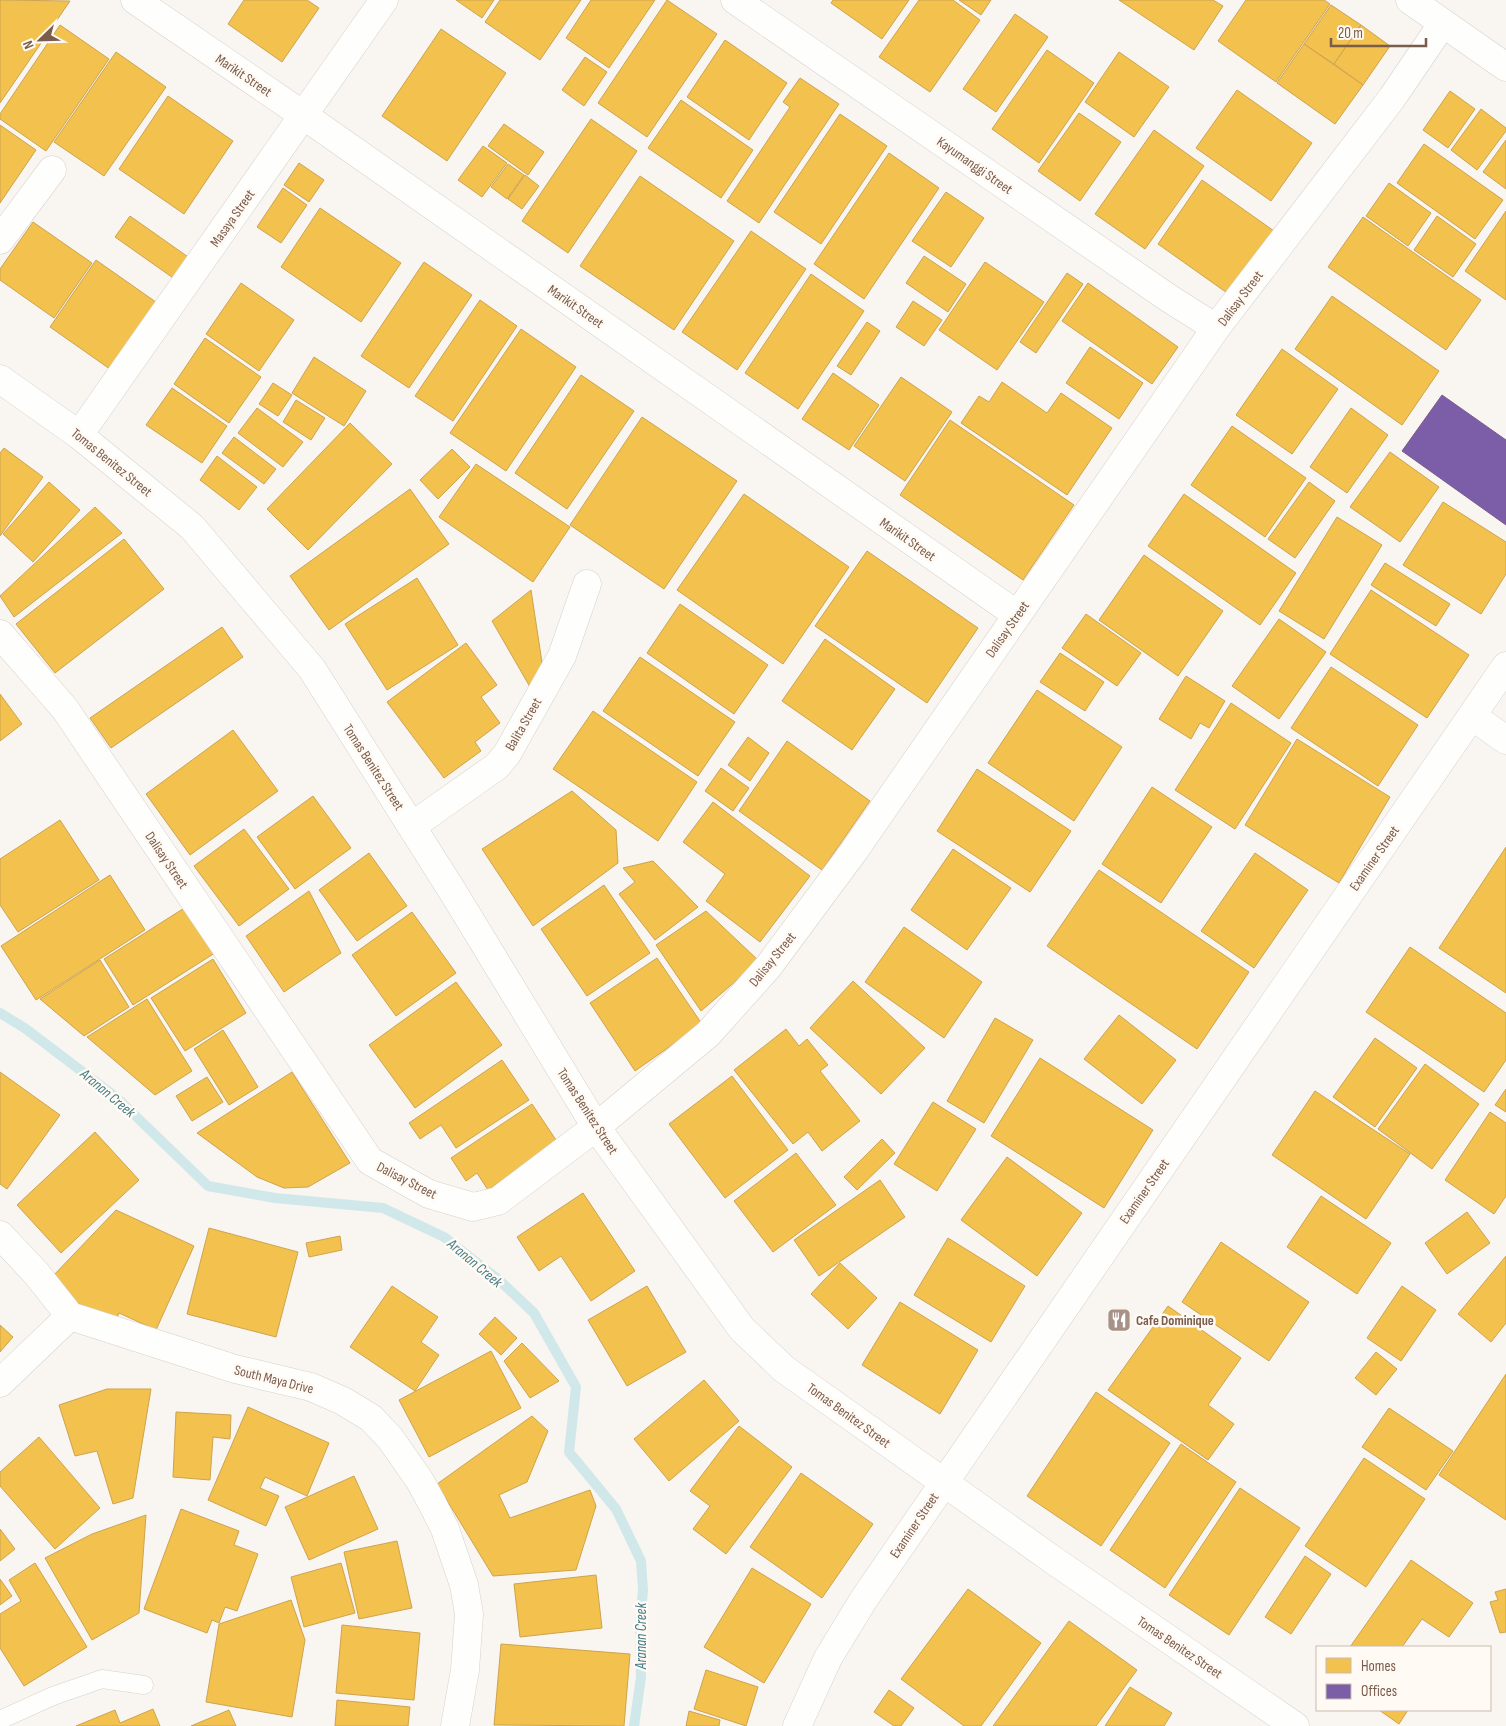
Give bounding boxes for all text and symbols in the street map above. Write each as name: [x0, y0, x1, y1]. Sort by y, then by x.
north arrow: [15, 15, 65, 65]
scale bar: [1331, 15, 1426, 47]
text: 20 m: [1338, 24, 1363, 43]
text: N: [19, 38, 38, 52]
street label: Marikit Street: [212, 50, 275, 100]
street label: Kayumanggi Street: [934, 133, 1016, 198]
street label: Masaya Street: [206, 186, 258, 250]
street label: Dalisay Street: [1214, 267, 1267, 329]
street label: Marikit Street: [544, 281, 607, 332]
street label: Tomas Benitez Street: [68, 425, 156, 500]
street label: Marikit Street: [876, 514, 939, 565]
street label: Dalisay Street: [982, 598, 1033, 661]
street label: Balita Street: [501, 695, 545, 754]
street label: Tomas Benitez Street: [339, 721, 408, 814]
street label: Examiner Street: [1346, 823, 1403, 894]
street label: Dalisay Street: [141, 829, 192, 892]
street label: Dalisay Street: [745, 929, 799, 990]
water label: Aranan Creek: [76, 1064, 139, 1122]
street label: Tomas Benitez Street: [553, 1065, 622, 1158]
street label: Examiner Street: [1116, 1156, 1173, 1227]
street label: Dalisay Street: [374, 1158, 440, 1203]
water label: Aranan Creek: [443, 1234, 506, 1292]
restaurant icon: Cafe Dominique: [1106, 1307, 1132, 1333]
place label: Cafe Dominique: [1136, 1312, 1214, 1329]
street label: South Maya Drive: [233, 1361, 315, 1398]
street label: Tomas Benitez Street: [804, 1379, 894, 1451]
street label: Examiner Street: [886, 1489, 943, 1561]
water label: Aranan Creek: [632, 1603, 651, 1670]
street label: Tomas Benitez Street: [1134, 1613, 1226, 1682]
legend: [1316, 1646, 1491, 1711]
text: Homes: [1361, 1657, 1396, 1676]
text: Offices: [1361, 1682, 1397, 1701]

